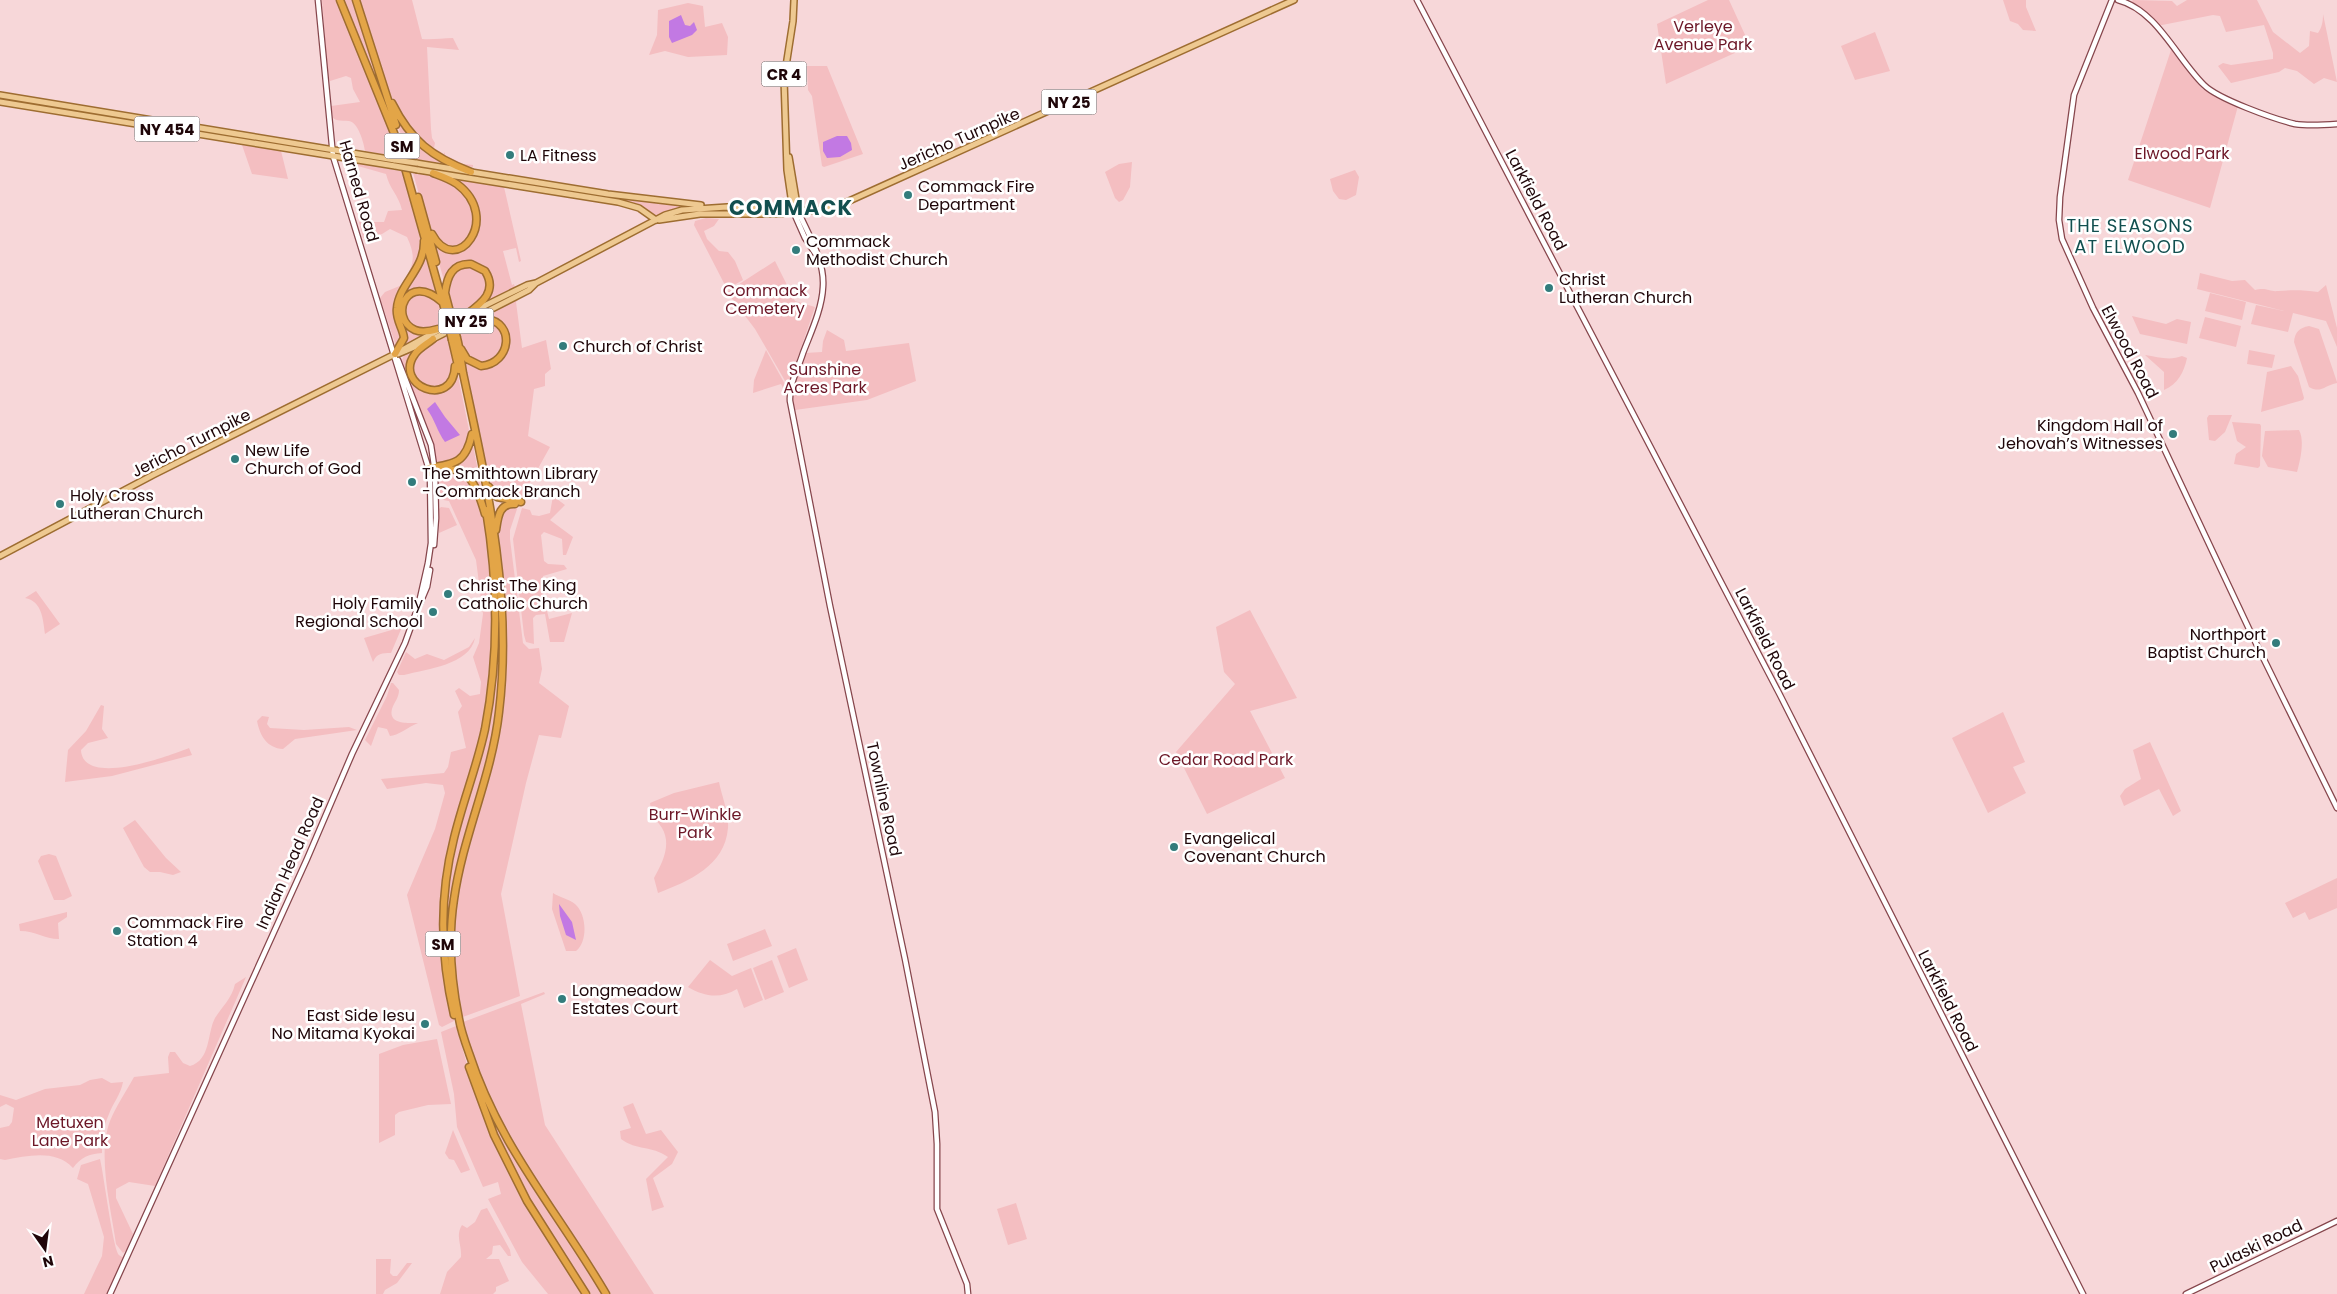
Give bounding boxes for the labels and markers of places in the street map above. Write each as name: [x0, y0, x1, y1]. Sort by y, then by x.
place label: LA Fitness: [520, 144, 597, 167]
marker: LA Fitness: [504, 149, 516, 161]
place label: Commack Fire Department: [918, 175, 1035, 216]
marker: Commack Fire Department: [902, 189, 914, 201]
place label: Commack Methodist Church: [806, 230, 948, 271]
marker: Commack Methodist Church: [790, 244, 802, 256]
place label: Christ Lutheran Church: [1559, 268, 1692, 309]
marker: Christ Lutheran Church: [1543, 282, 1555, 294]
place label: Church of Christ: [573, 335, 703, 358]
marker: Church of Christ: [557, 340, 569, 352]
place label: Kingdom Hall of Jehovah’s Witnesses: [1997, 414, 2163, 455]
marker: Kingdom Hall of Jehovah’s Witnesses: [2167, 428, 2179, 440]
place label: New Life Church of God: [245, 439, 361, 480]
marker: New Life Church of God: [229, 453, 241, 465]
place label: The Smithtown Library - Commack Branch: [422, 462, 598, 503]
marker: The Smithtown Library - Commack Branch: [406, 476, 418, 488]
place label: Holy Cross Lutheran Church: [70, 484, 203, 525]
marker: Holy Cross Lutheran Church: [54, 498, 66, 510]
place label: Christ The King Catholic Church: [458, 574, 588, 615]
marker: Christ The King Catholic Church: [442, 588, 454, 600]
place label: Holy Family Regional School: [295, 592, 423, 633]
marker: Holy Family Regional School: [427, 606, 439, 618]
place label: Northport Baptist Church: [2148, 623, 2266, 664]
marker: Northport Baptist Church: [2270, 637, 2282, 649]
place label: Evangelical Covenant Church: [1184, 827, 1326, 868]
marker: Evangelical Covenant Church: [1168, 841, 1180, 853]
place label: Commack Fire Station 4: [127, 911, 244, 952]
marker: Commack Fire Station 4: [111, 925, 123, 937]
place label: Longmeadow Estates Court: [572, 979, 682, 1020]
marker: Longmeadow Estates Court: [556, 993, 568, 1005]
place label: East Side Iesu No Mitama Kyokai: [271, 1004, 415, 1045]
marker: East Side Iesu No Mitama Kyokai: [419, 1018, 431, 1030]

